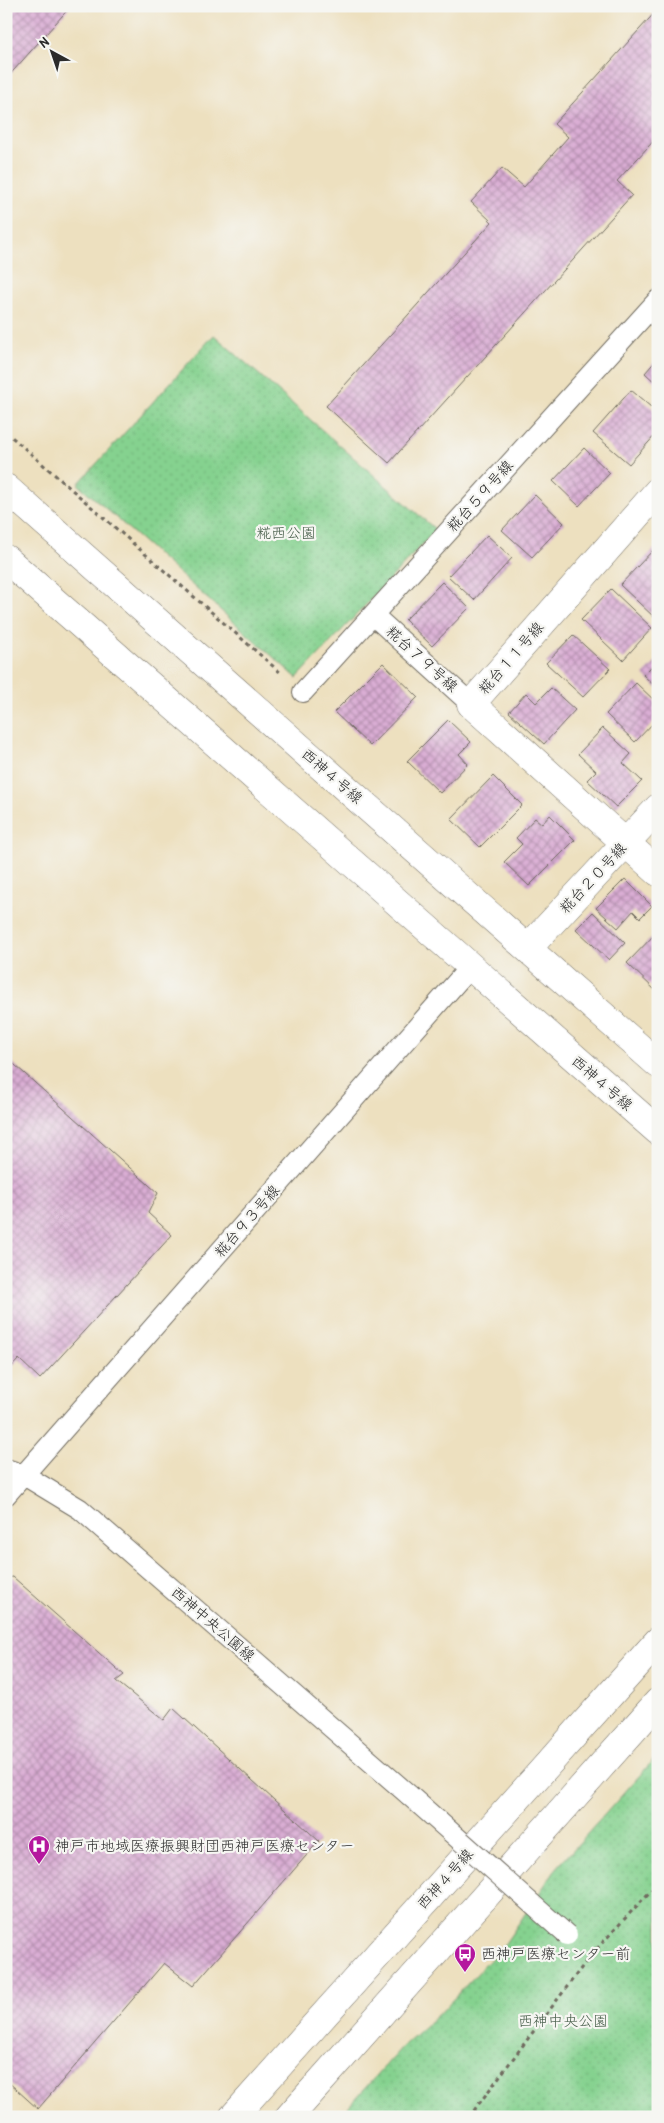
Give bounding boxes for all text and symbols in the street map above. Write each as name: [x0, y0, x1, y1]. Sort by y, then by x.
north arrow: [28, 28, 78, 78]
text: N: [34, 32, 53, 51]
street label: 糀台５９号線: [442, 455, 518, 536]
park label: 糀西公園: [256, 522, 316, 543]
street label: 糀台１１号線: [473, 617, 548, 699]
street label: 糀台７９号線: [382, 621, 463, 697]
street label: 西神４号線: [297, 743, 368, 808]
street label: 糀台２０号線: [554, 838, 631, 918]
street label: 西神４号線: [567, 1050, 638, 1115]
street label: 糀台９３号線: [209, 1180, 284, 1262]
street label: 西神中央公園線: [167, 1581, 260, 1666]
hospital icon: 神戸市地域医療振興財団西神戸医療センター: [27, 1834, 51, 1865]
place label: 神戸市地域医療振興財団西神戸医療センター: [55, 1835, 354, 1856]
street label: 西神４号線: [412, 1844, 478, 1914]
bus stop icon: 西神戸医療センター前: [453, 1942, 477, 1973]
place label: 西神戸医療センター前: [481, 1943, 630, 1964]
park label: 西神中央公園: [518, 2010, 608, 2031]

